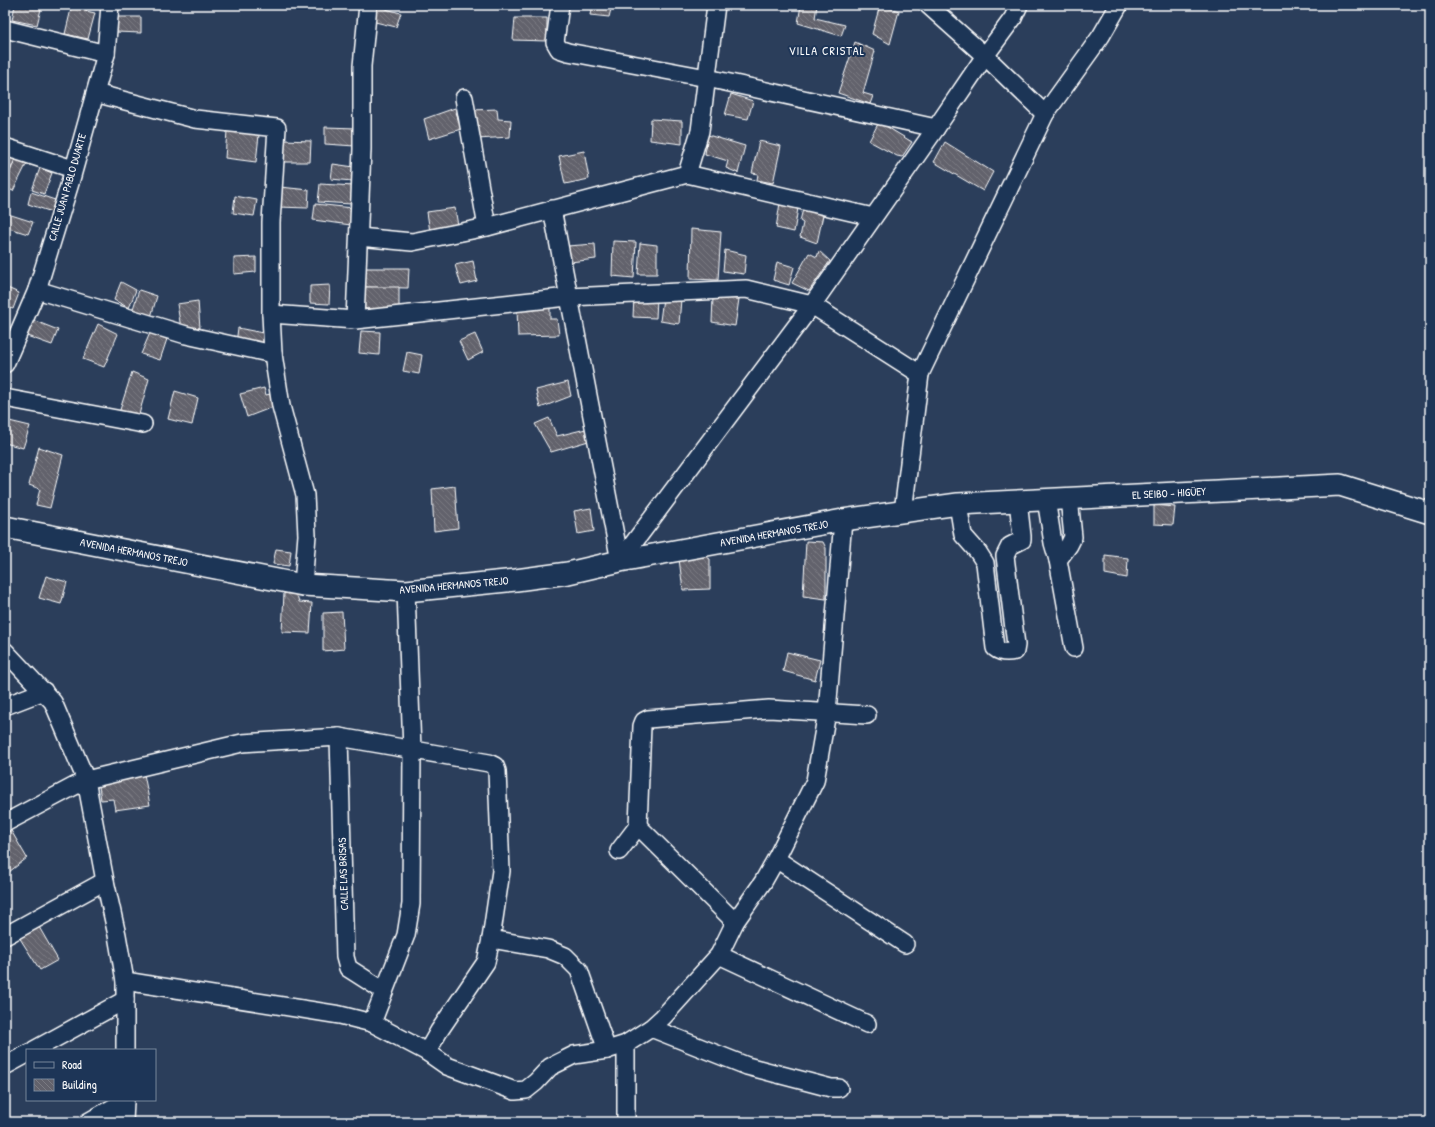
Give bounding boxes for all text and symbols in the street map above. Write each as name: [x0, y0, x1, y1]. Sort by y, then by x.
district label: VILLA CRISTAL: [789, 42, 865, 59]
street label: CALLE JUAN PABLO DUARTE: [45, 131, 89, 243]
street label: EL SEIBO - HIGÜEY: [1132, 484, 1206, 502]
street label: AVENIDA HERMANOS TREJO: [719, 517, 829, 549]
street label: AVENIDA HERMANOS TREJO: [79, 535, 189, 569]
street label: AVENIDA HERMANOS TREJO: [399, 573, 509, 597]
street label: CALLE LAS BRISAS: [335, 837, 351, 911]
legend: [26, 1049, 156, 1101]
text: Road: [62, 1056, 82, 1073]
text: Building: [62, 1076, 97, 1093]

